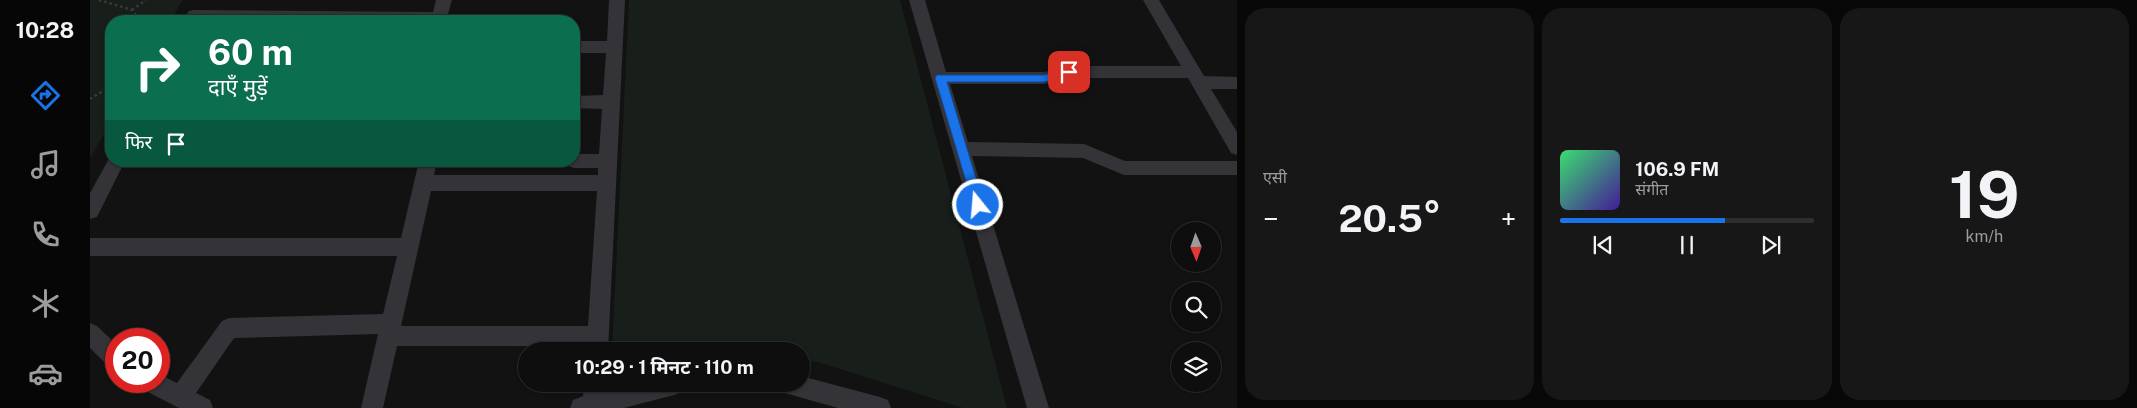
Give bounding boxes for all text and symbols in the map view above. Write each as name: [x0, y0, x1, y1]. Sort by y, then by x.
text: 10:28: [16, 17, 74, 43]
text: 60 m: [208, 32, 293, 73]
icon: right: [125, 35, 190, 100]
pin: [1048, 51, 1090, 93]
icon: arrive: [1055, 58, 1083, 86]
text: दाएँ मुड़ें: [208, 74, 268, 100]
icon: directions: [28, 78, 63, 113]
icon: arrive: [162, 130, 190, 158]
text: फिर: [125, 131, 152, 153]
icon: music: [28, 147, 63, 182]
text: 19: [1949, 156, 2020, 233]
text: 106.9 FM: [1635, 158, 1719, 180]
text: एसी: [1263, 168, 1287, 187]
position arrow: [951, 178, 1003, 230]
text: संगीत: [1635, 180, 1668, 199]
text: 20.5°: [1338, 196, 1441, 241]
text: −: [1263, 202, 1279, 235]
text: +: [1501, 202, 1516, 235]
icon: phone: [28, 217, 63, 252]
north arrow: [1171, 222, 1221, 272]
map controls: [1171, 222, 1221, 392]
text: km/h: [1966, 227, 2003, 246]
icon: previous: [1589, 231, 1617, 259]
icon: pause: [1673, 231, 1701, 259]
icon: next: [1757, 231, 1785, 259]
button: search: [1171, 282, 1221, 332]
icon: climate: [28, 286, 63, 321]
speed limit sign: 20: [105, 328, 170, 393]
button: layers: [1171, 342, 1221, 392]
icon: car: [28, 356, 63, 391]
text: 10:29 · 1 मिनट · 110 m: [574, 356, 754, 378]

